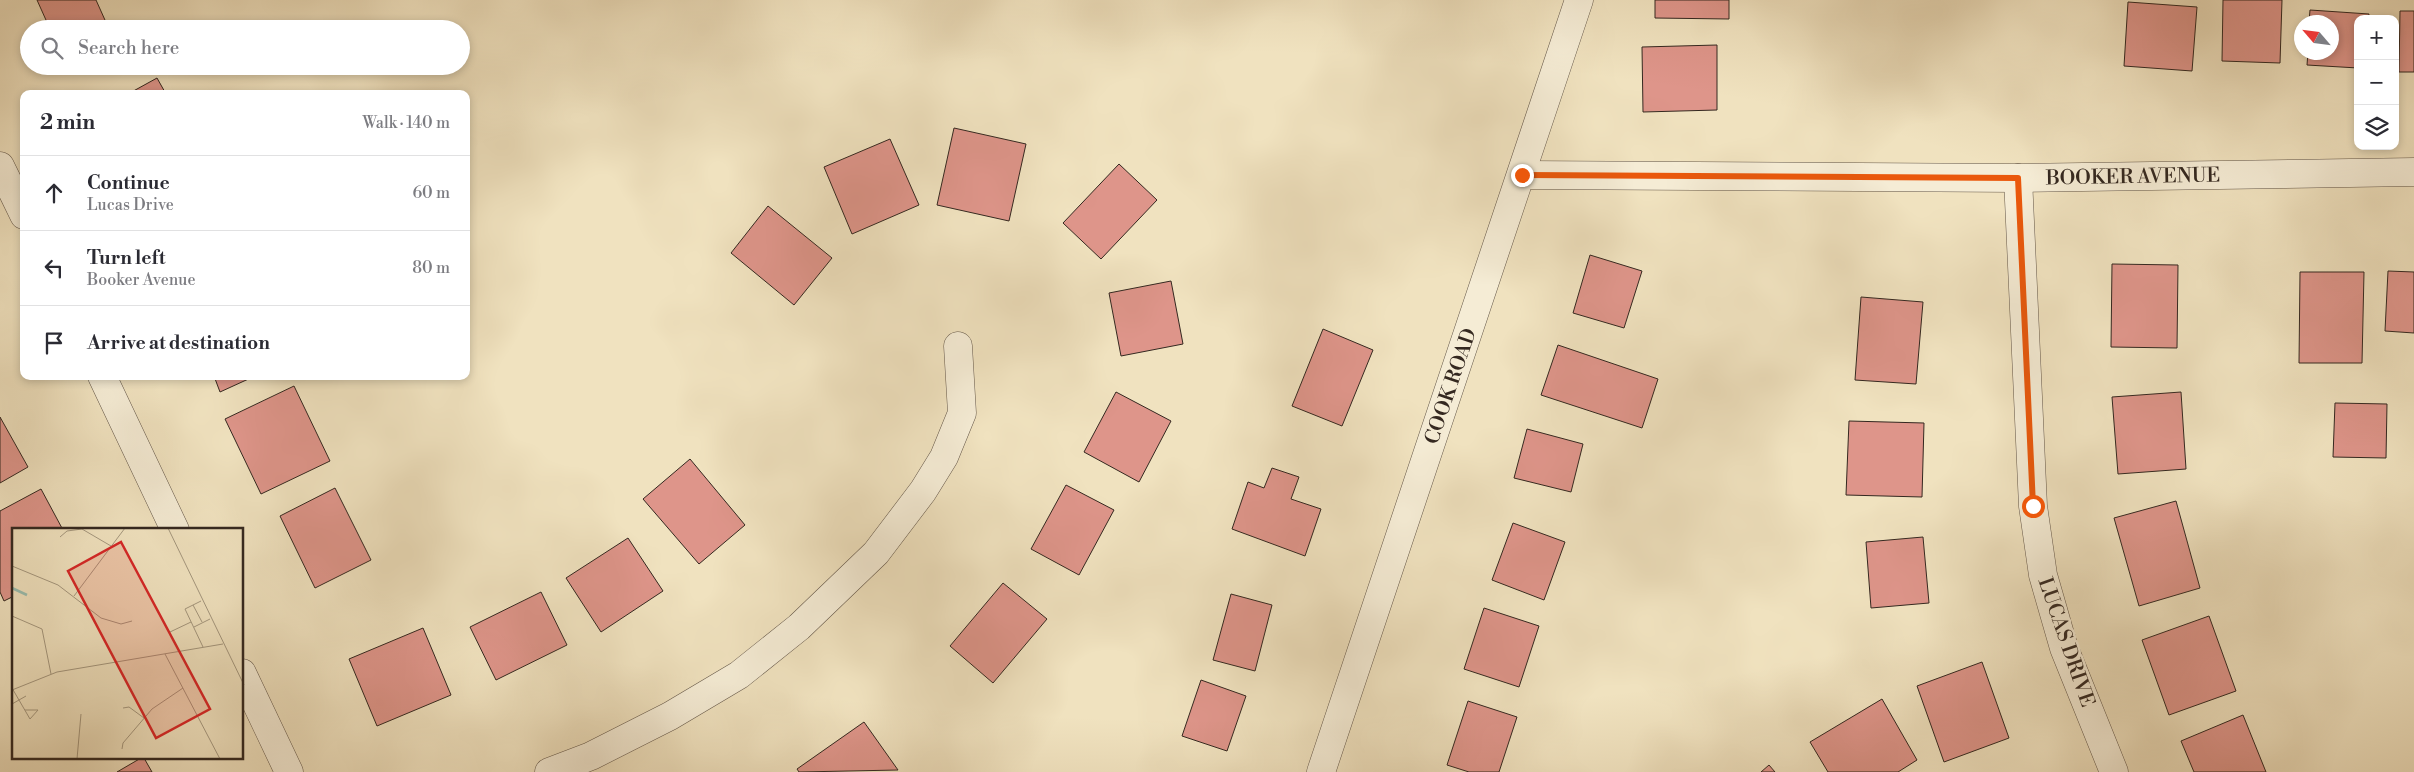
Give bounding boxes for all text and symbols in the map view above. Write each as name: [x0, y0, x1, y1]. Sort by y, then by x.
north arrow: [2294, 15, 2339, 60]
map controls: [2354, 15, 2399, 150]
button: +: [2354, 15, 2399, 60]
search box: [20, 20, 470, 75]
icon: search: [38, 34, 66, 62]
text: Search here: [78, 36, 179, 60]
button: −: [2354, 60, 2399, 105]
button: layers: [2354, 105, 2399, 150]
text: 2 min: [40, 110, 95, 136]
text: Walk · 140 m: [362, 113, 450, 133]
street label: BOOKER AVENUE: [2045, 163, 2220, 192]
route end: [1511, 164, 1534, 187]
text: Continue: [87, 171, 170, 195]
icon: ahead: [40, 179, 68, 207]
text: 60 m: [412, 183, 450, 203]
text: Lucas Drive: [87, 195, 174, 215]
text: Turn left: [87, 246, 166, 270]
icon: left: [40, 254, 68, 282]
text: 80 m: [412, 258, 450, 278]
text: Booker Avenue: [87, 270, 195, 290]
street label: COOK ROAD: [1420, 325, 1483, 448]
icon: arrive: [40, 329, 68, 357]
text: Arrive at destination: [87, 331, 270, 355]
route start: [2022, 495, 2045, 518]
inset map: [12, 528, 244, 760]
street label: LUCAS DRIVE: [2032, 574, 2099, 711]

